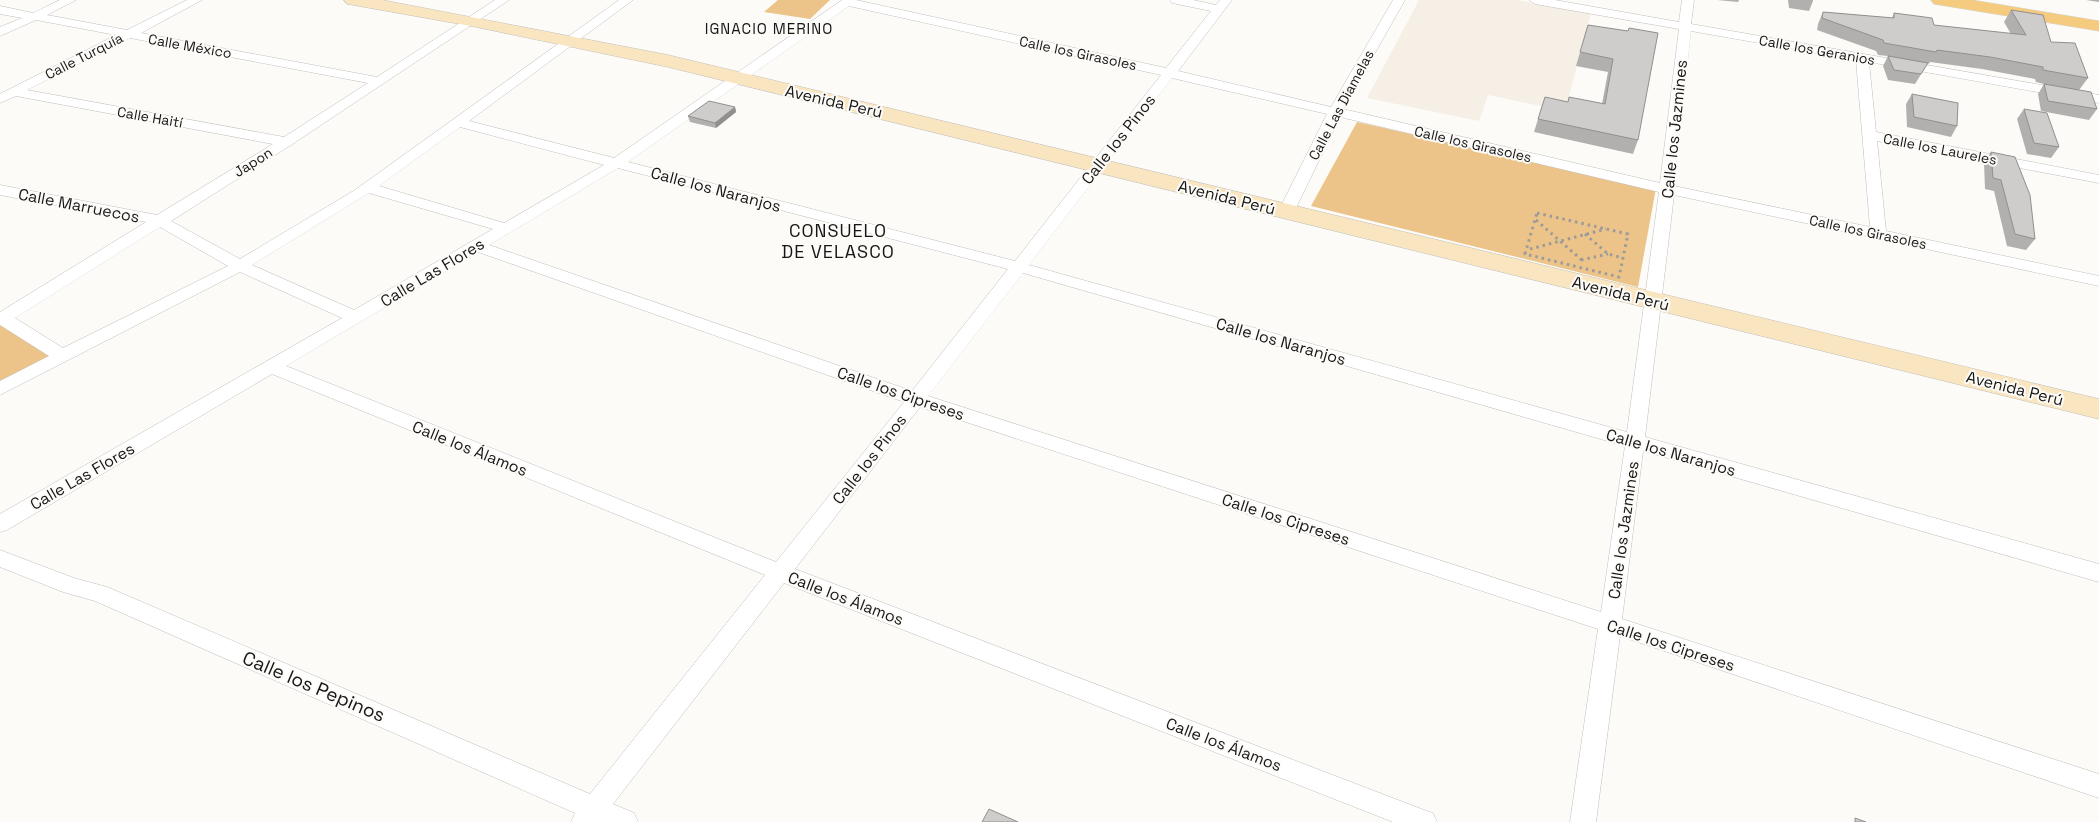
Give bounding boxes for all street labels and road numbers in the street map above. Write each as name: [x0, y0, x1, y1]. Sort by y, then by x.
street label: Calle Turquía: [42, 29, 126, 83]
street label: Calle México: [147, 30, 233, 62]
street label: Calle los Geranios: [1758, 31, 1876, 69]
street label: Calle los Girasoles: [1018, 32, 1138, 74]
street label: Calle Las Diamelas: [1304, 47, 1378, 163]
street label: Calle los Jazmines: [1657, 59, 1692, 199]
street label: Avenida Perú: [783, 80, 885, 123]
street label: Calle los Pinos: [1077, 90, 1160, 189]
street label: Calle Haití: [116, 102, 185, 132]
street label: Calle los Girasoles: [1413, 122, 1533, 166]
street label: Calle los Laureles: [1882, 129, 1998, 169]
street label: Japon: [230, 143, 276, 181]
street label: Calle los Naranjos: [648, 162, 783, 217]
street label: Avenida Perú: [1176, 175, 1278, 220]
street label: Calle Marruecos: [16, 183, 141, 228]
street label: Calle los Girasoles: [1808, 211, 1928, 253]
street label: Calle Las Flores: [377, 233, 488, 312]
street label: Avenida Perú: [1570, 271, 1672, 316]
street label: Calle los Naranjos: [1214, 313, 1348, 370]
street label: Calle los Cipreses: [834, 362, 967, 425]
street label: Avenida Perú: [1964, 366, 2066, 411]
street label: Calle los Pinos: [828, 410, 911, 509]
street label: Calle los Álamos: [409, 416, 530, 481]
street label: Calle los Naranjos: [1604, 424, 1738, 481]
street label: Calle Las Flores: [26, 438, 138, 515]
street label: Calle los Jazmines: [1603, 460, 1644, 600]
street label: Calle los Cipreses: [1219, 489, 1352, 550]
street label: Calle los Álamos: [785, 567, 907, 630]
street label: Calle los Cipreses: [1604, 615, 1737, 676]
street label: Calle los Pepinos: [239, 645, 389, 728]
street label: Calle los Álamos: [1163, 713, 1285, 776]

